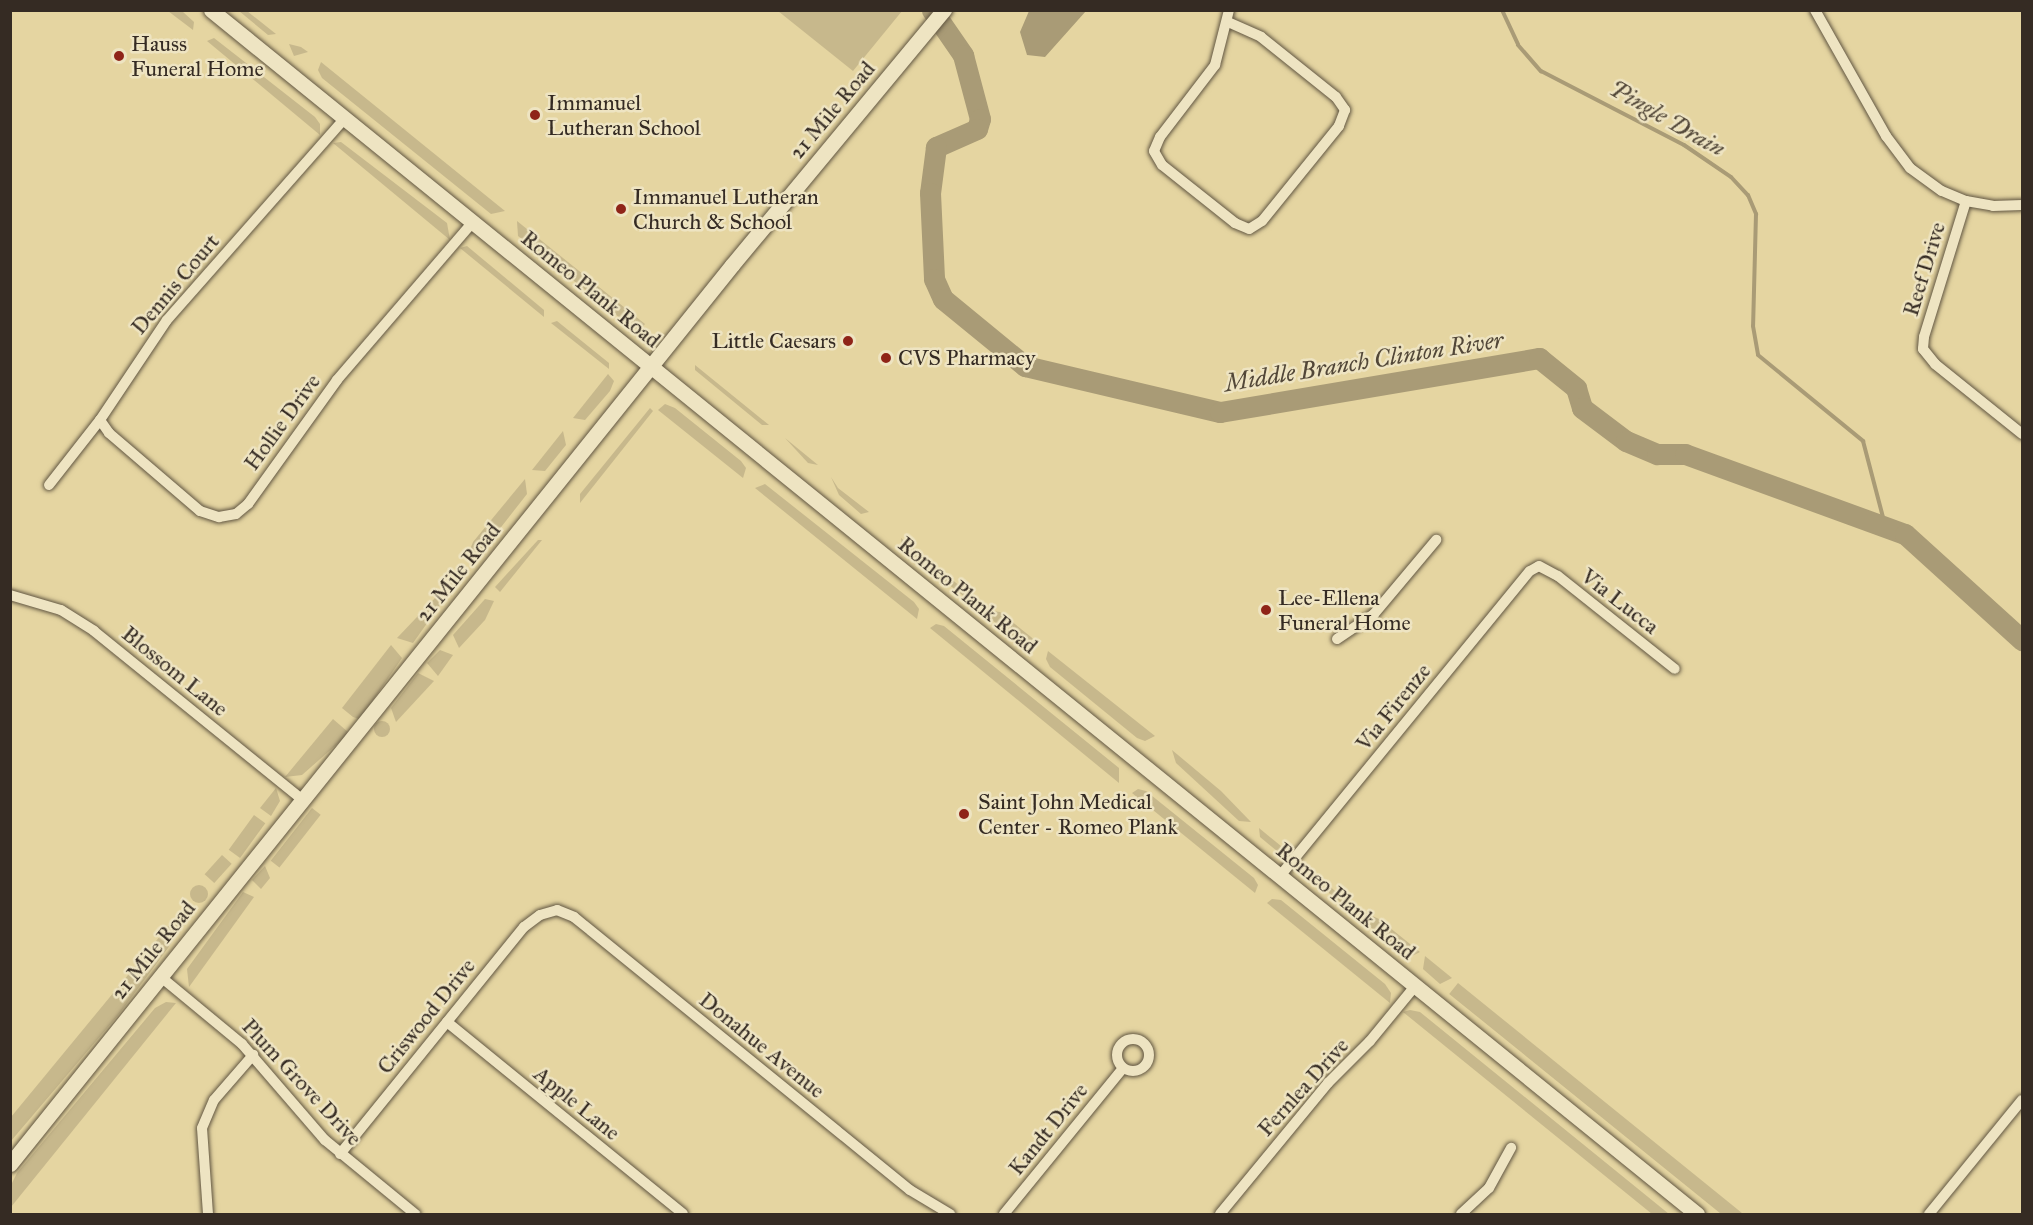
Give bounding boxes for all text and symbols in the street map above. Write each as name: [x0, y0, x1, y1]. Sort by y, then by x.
place label: Hauss Funeral Home: [131, 30, 264, 82]
marker: Hauss Funeral Home: [112, 49, 126, 63]
street label: 21 Mile Road: [783, 56, 881, 164]
water label: Pingle Drain: [1604, 74, 1730, 164]
place label: Immanuel Lutheran School: [547, 89, 701, 140]
marker: Immanuel Lutheran School: [528, 108, 542, 122]
place label: Immanuel Lutheran Church & School: [633, 183, 819, 234]
marker: Immanuel Lutheran Church & School: [614, 202, 628, 216]
street label: Reef Drive: [1897, 219, 1951, 319]
street label: Romeo Plank Road: [516, 225, 666, 353]
street label: Dennis Court: [125, 228, 225, 340]
water label: Middle Branch Clinton River: [1223, 326, 1505, 398]
place label: Little Caesars: [711, 328, 836, 354]
marker: Little Caesars: [841, 334, 855, 348]
place label: CVS Pharmacy: [898, 345, 1035, 371]
marker: CVS Pharmacy: [879, 351, 893, 365]
street label: Hollie Drive: [238, 369, 326, 475]
street label: 21 Mile Road: [410, 517, 506, 627]
street label: Romeo Plank Road: [893, 531, 1043, 659]
street label: Via Lucca: [1576, 563, 1664, 639]
place label: Lee-Ellena Funeral Home: [1278, 584, 1411, 636]
marker: Lee-Ellena Funeral Home: [1259, 603, 1273, 617]
street label: Blossom Lane: [117, 620, 233, 722]
street label: Via Firenze: [1350, 658, 1436, 756]
place label: Saint John Medical Center - Romeo Plank: [978, 788, 1178, 840]
marker: Saint John Medical Center - Romeo Plank: [955, 805, 973, 823]
street label: Romeo Plank Road: [1271, 837, 1421, 965]
street label: 21 Mile Road: [105, 895, 201, 1005]
street label: Criswood Drive: [371, 953, 481, 1079]
street label: Donahue Avenue: [694, 986, 830, 1104]
street label: Plum Grove Drive: [237, 1013, 367, 1151]
street label: Fernlea Drive: [1252, 1032, 1354, 1142]
street label: Apple Lane: [529, 1060, 625, 1146]
street label: Kandt Drive: [1003, 1077, 1093, 1181]

